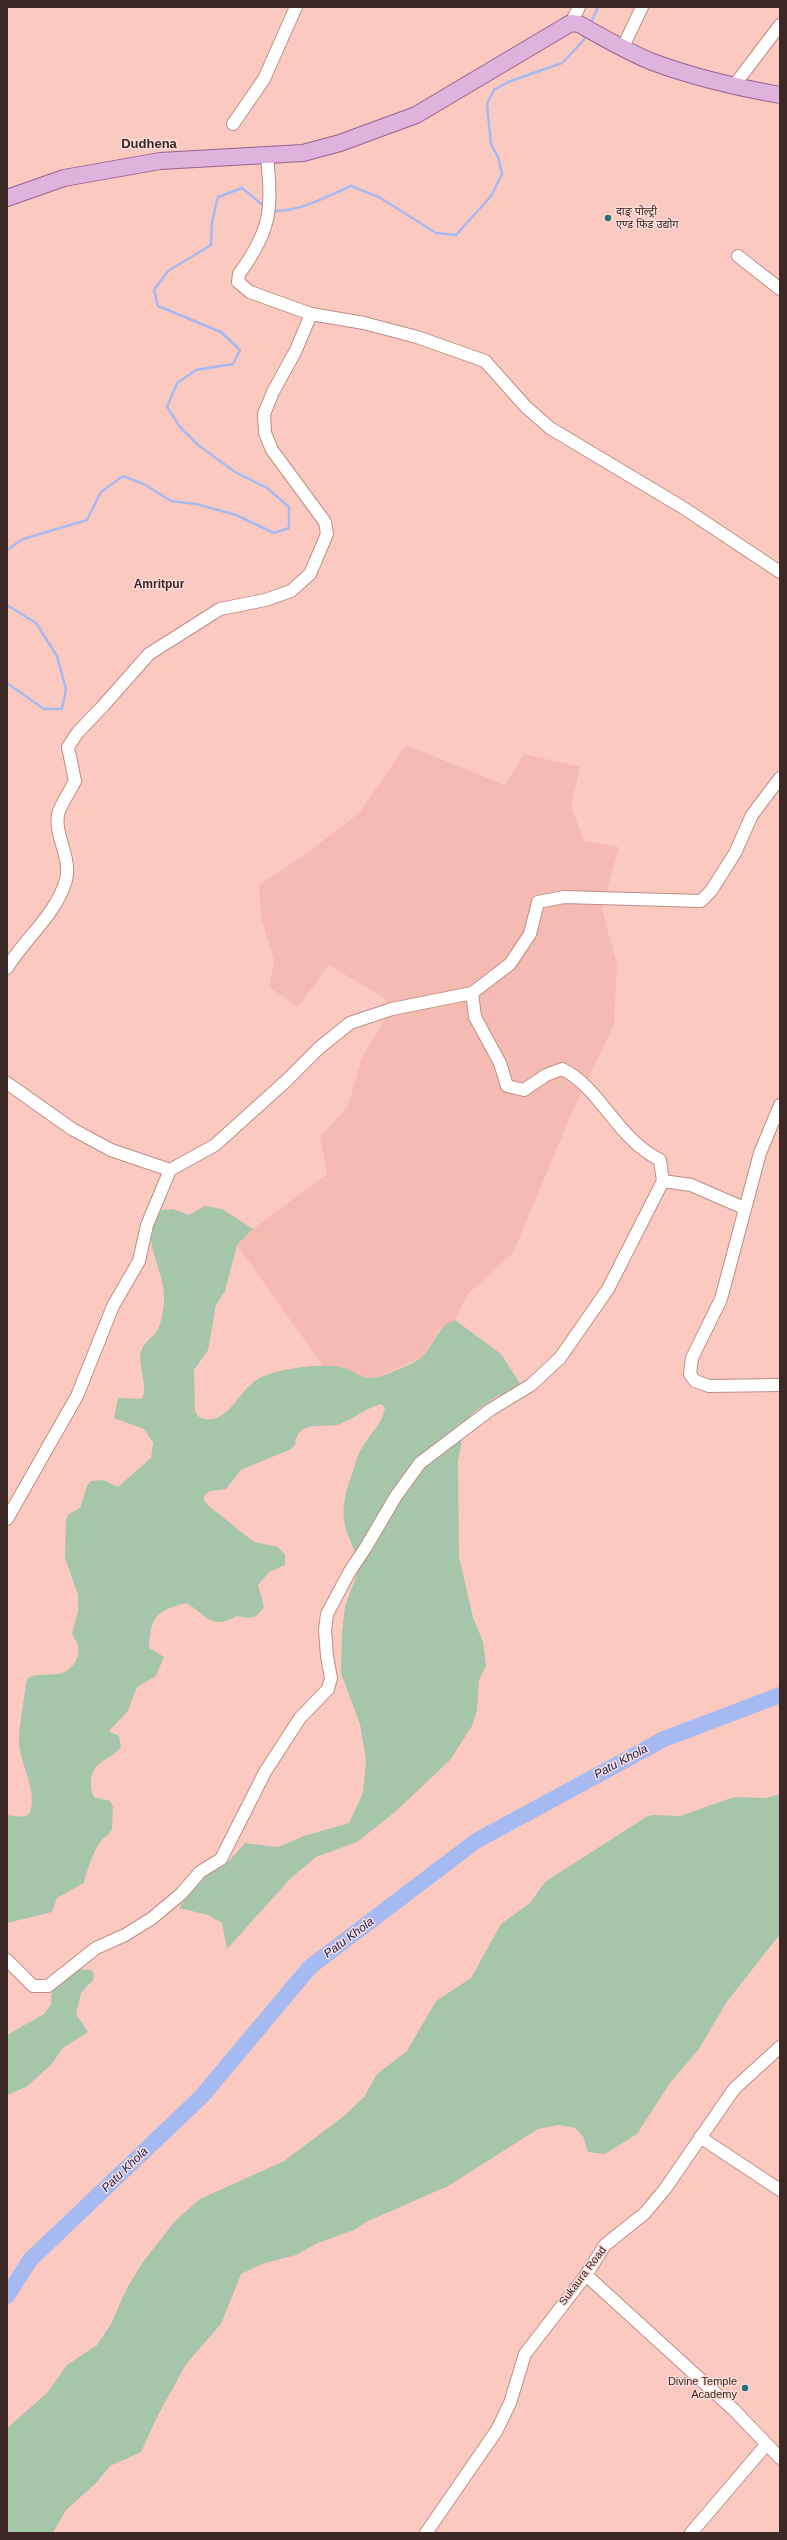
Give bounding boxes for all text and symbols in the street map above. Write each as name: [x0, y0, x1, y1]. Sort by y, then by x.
district label: Dudhena: [121, 136, 177, 152]
place label: दाङ् पोल्ट्री एण्ड फिड उद्योग: [616, 205, 679, 231]
marker: दाङ् पोल्ट्री एण्ड फिड उद्योग: [603, 213, 613, 223]
district label: Amritpur: [134, 578, 184, 592]
water label: Patu Khola: [592, 1742, 650, 1782]
water label: Patu Khola: [321, 1915, 377, 1961]
water label: Patu Khola: [99, 2144, 151, 2196]
street label: Sukaura Road: [557, 2244, 609, 2308]
place label: Divine Temple Academy: [668, 2375, 737, 2401]
marker: Divine Temple Academy: [740, 2383, 750, 2393]

